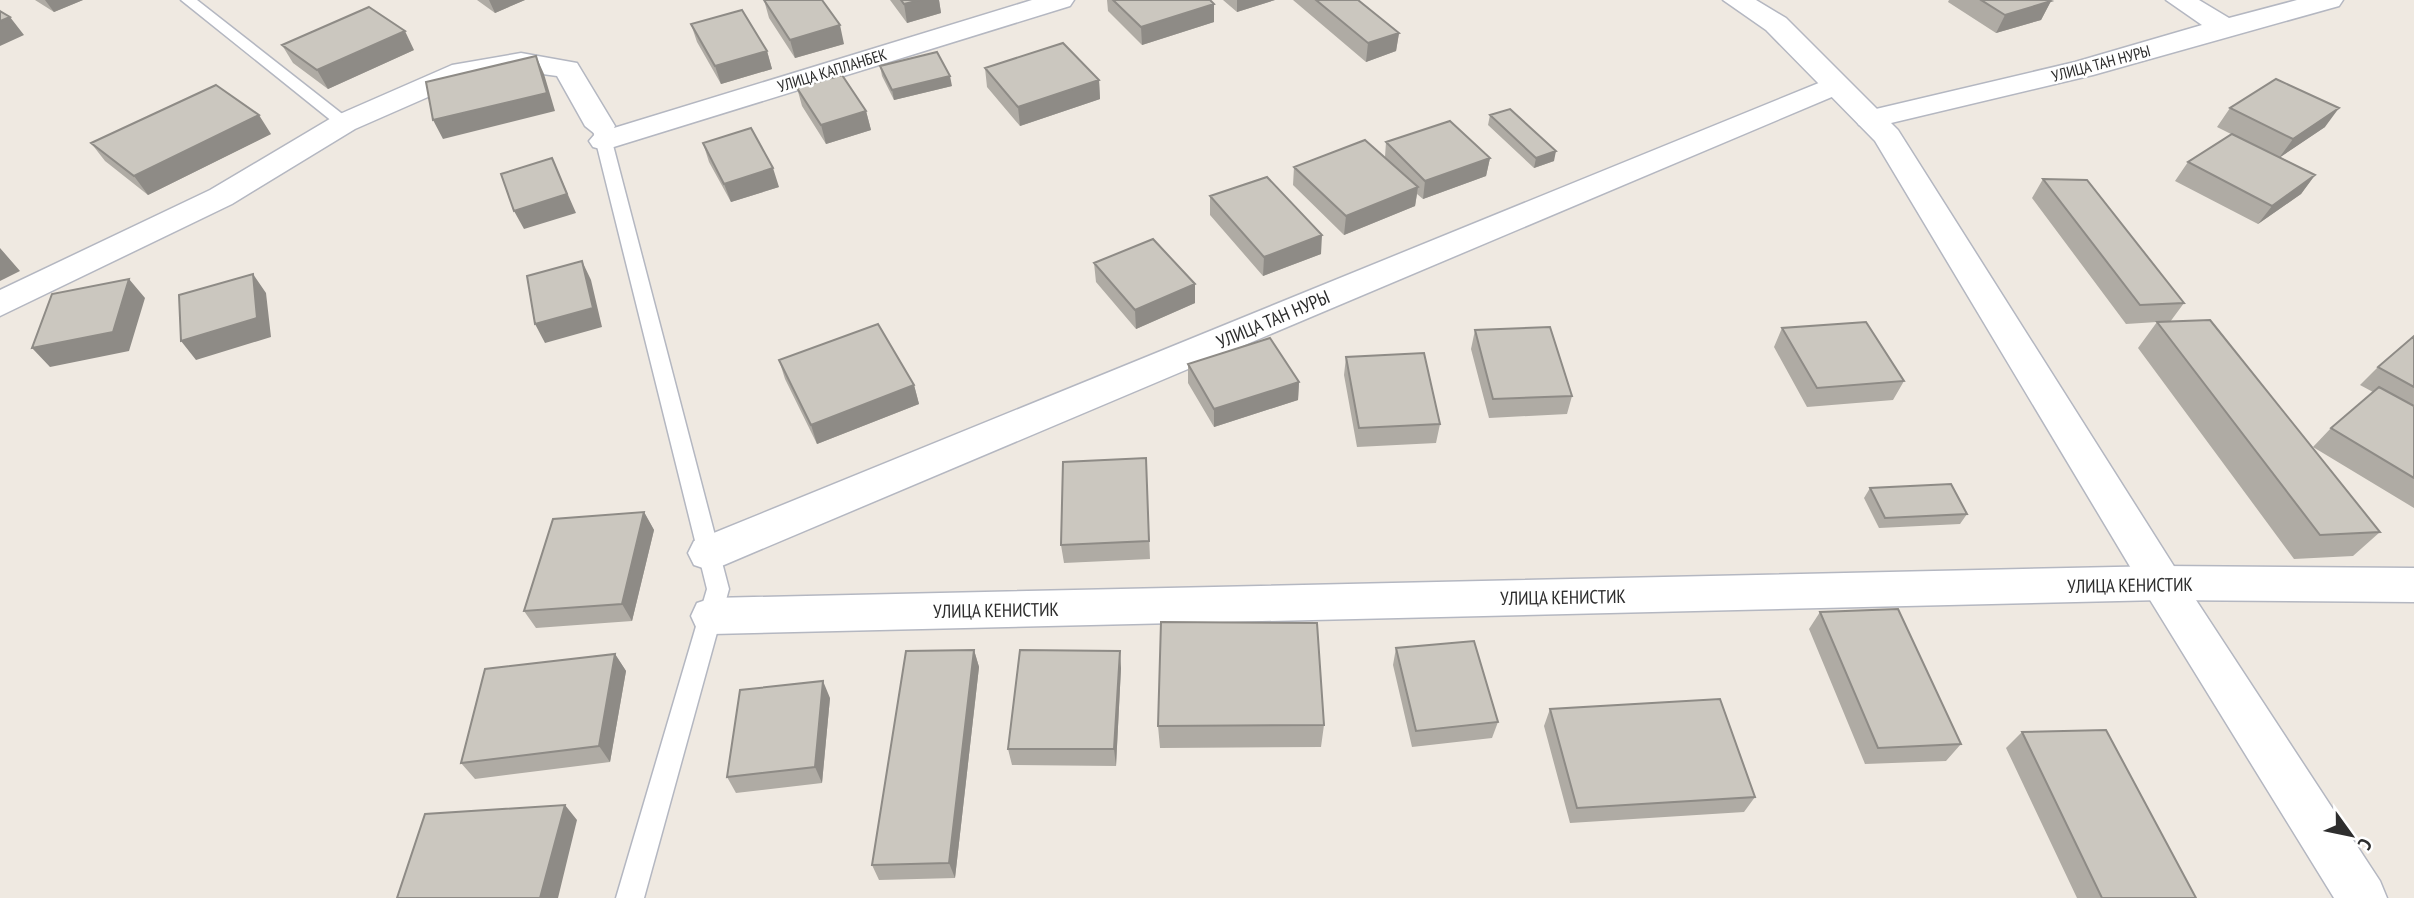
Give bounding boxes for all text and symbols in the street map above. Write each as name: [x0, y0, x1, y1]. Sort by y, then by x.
street label: УЛИЦА ТАН НУРЫ: [2049, 40, 2153, 86]
street label: УЛИЦА КАПЛАНБЕК: [775, 44, 889, 96]
street label: УЛИЦА ТАН НУРЫ: [1213, 284, 1333, 354]
street label: УЛИЦА КЕНИСТИК: [2067, 572, 2193, 598]
street label: УЛИЦА КЕНИСТИК: [1500, 584, 1626, 610]
street label: УЛИЦА КЕНИСТИК: [933, 597, 1059, 623]
north arrow: [2316, 800, 2386, 870]
text: С: [2353, 834, 2378, 855]

